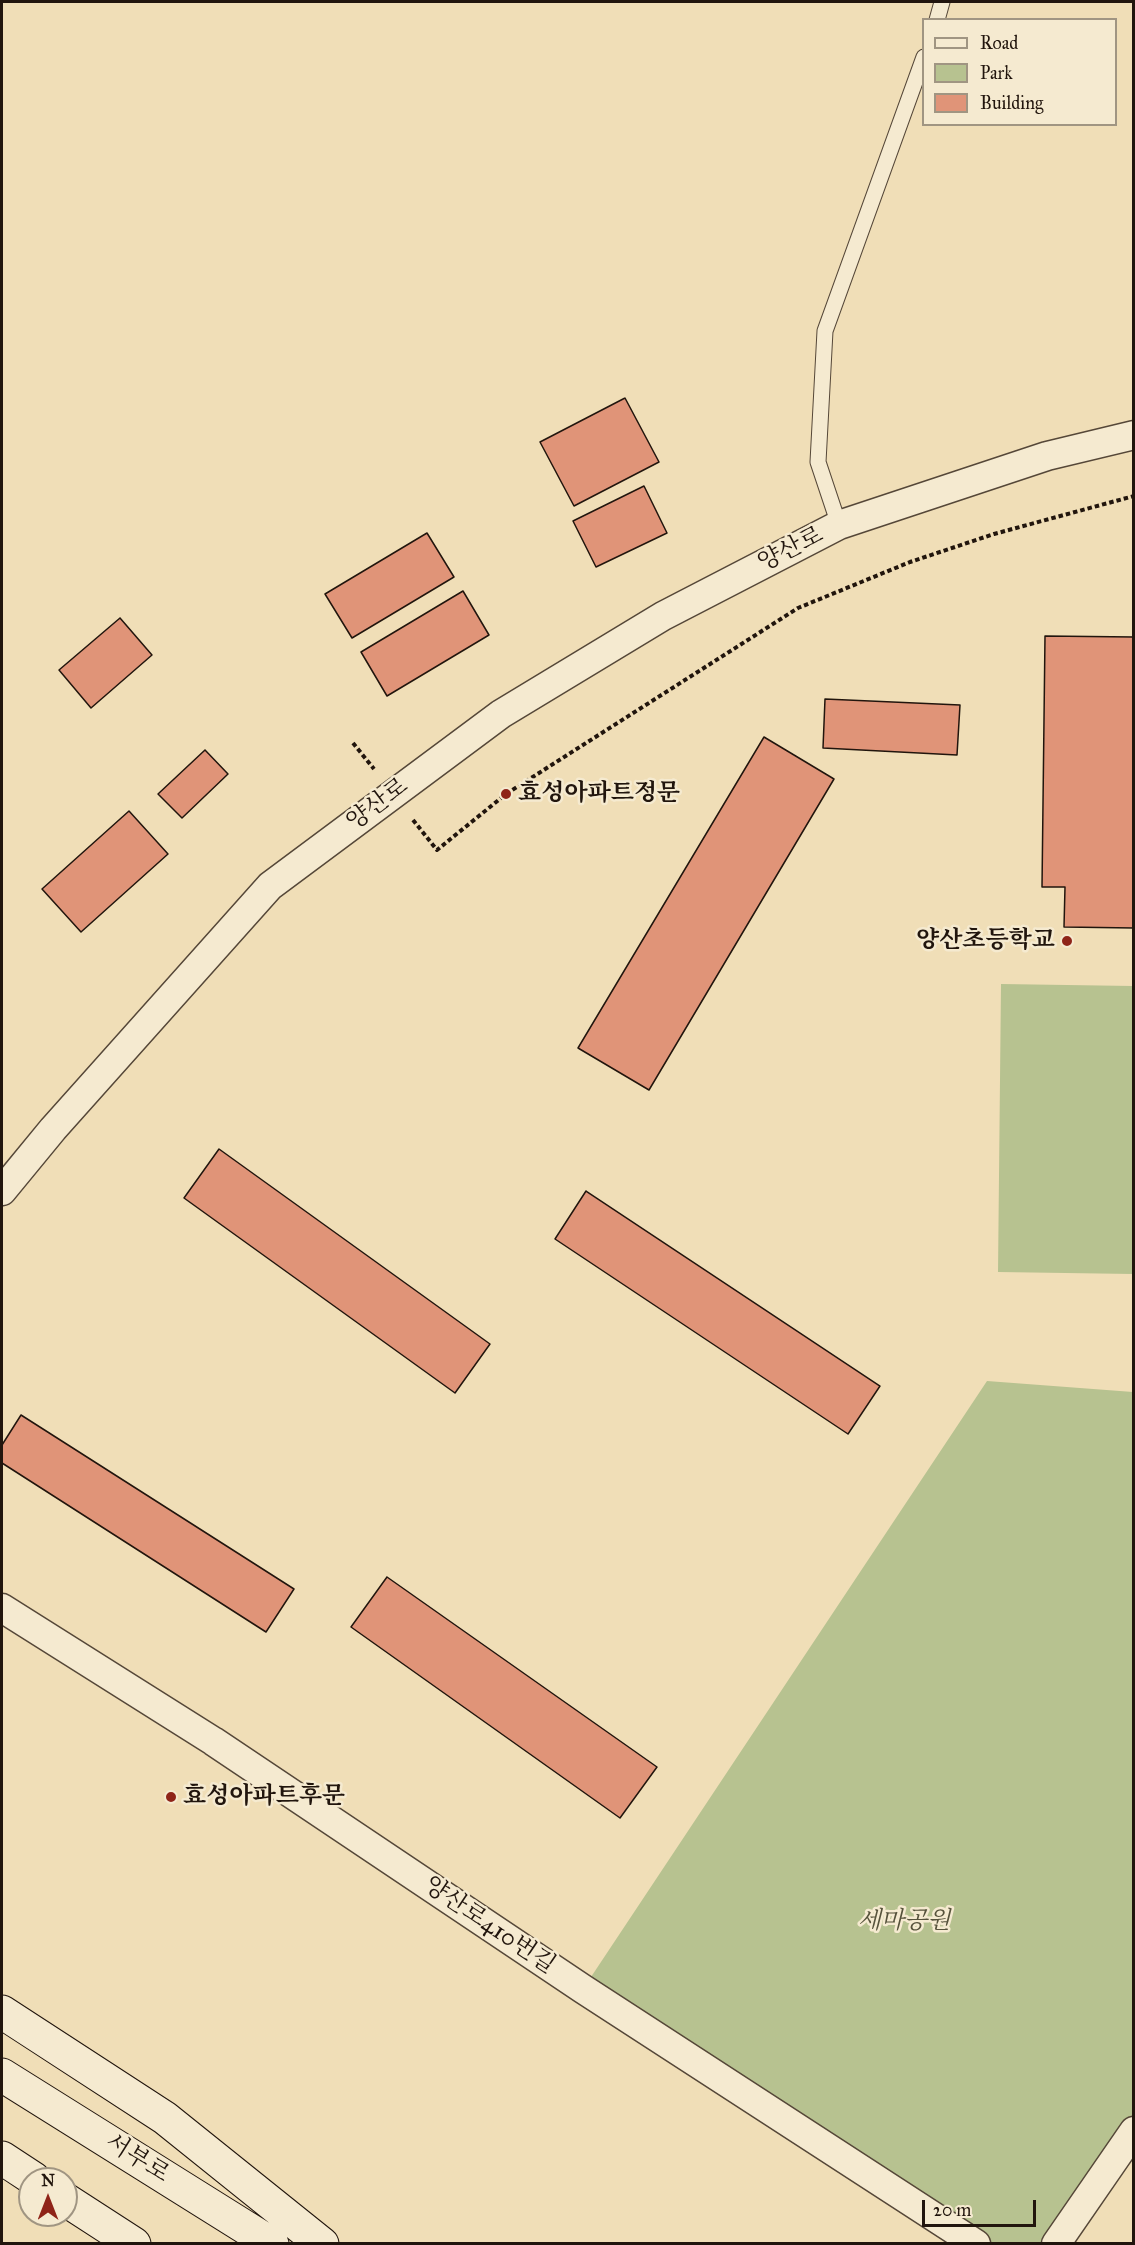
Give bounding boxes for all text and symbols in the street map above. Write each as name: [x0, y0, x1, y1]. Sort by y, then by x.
legend: [922, 18, 1117, 126]
text: Road: [980, 32, 1018, 54]
text: Park: [980, 62, 1013, 84]
text: Building: [980, 92, 1043, 114]
street label: 양산로: [753, 521, 829, 579]
street label: 양산로: [342, 773, 414, 837]
place label: 효성아파트정문: [518, 780, 680, 808]
marker: 효성아파트정문: [499, 787, 513, 801]
place label: 양산초등학교: [916, 927, 1055, 955]
marker: 양산초등학교: [1060, 934, 1074, 948]
place label: 효성아파트후문: [183, 1783, 345, 1811]
marker: 효성아파트후문: [164, 1790, 178, 1804]
street label: 양산로410번길: [418, 1871, 560, 1981]
park label: 세마공원: [858, 1908, 950, 1936]
street label: 서부로: [100, 2128, 174, 2190]
north arrow: [18, 2167, 78, 2227]
text: N: [41, 2171, 55, 2190]
scale bar: [925, 2188, 1039, 2226]
text: 20 m: [933, 2199, 971, 2221]

